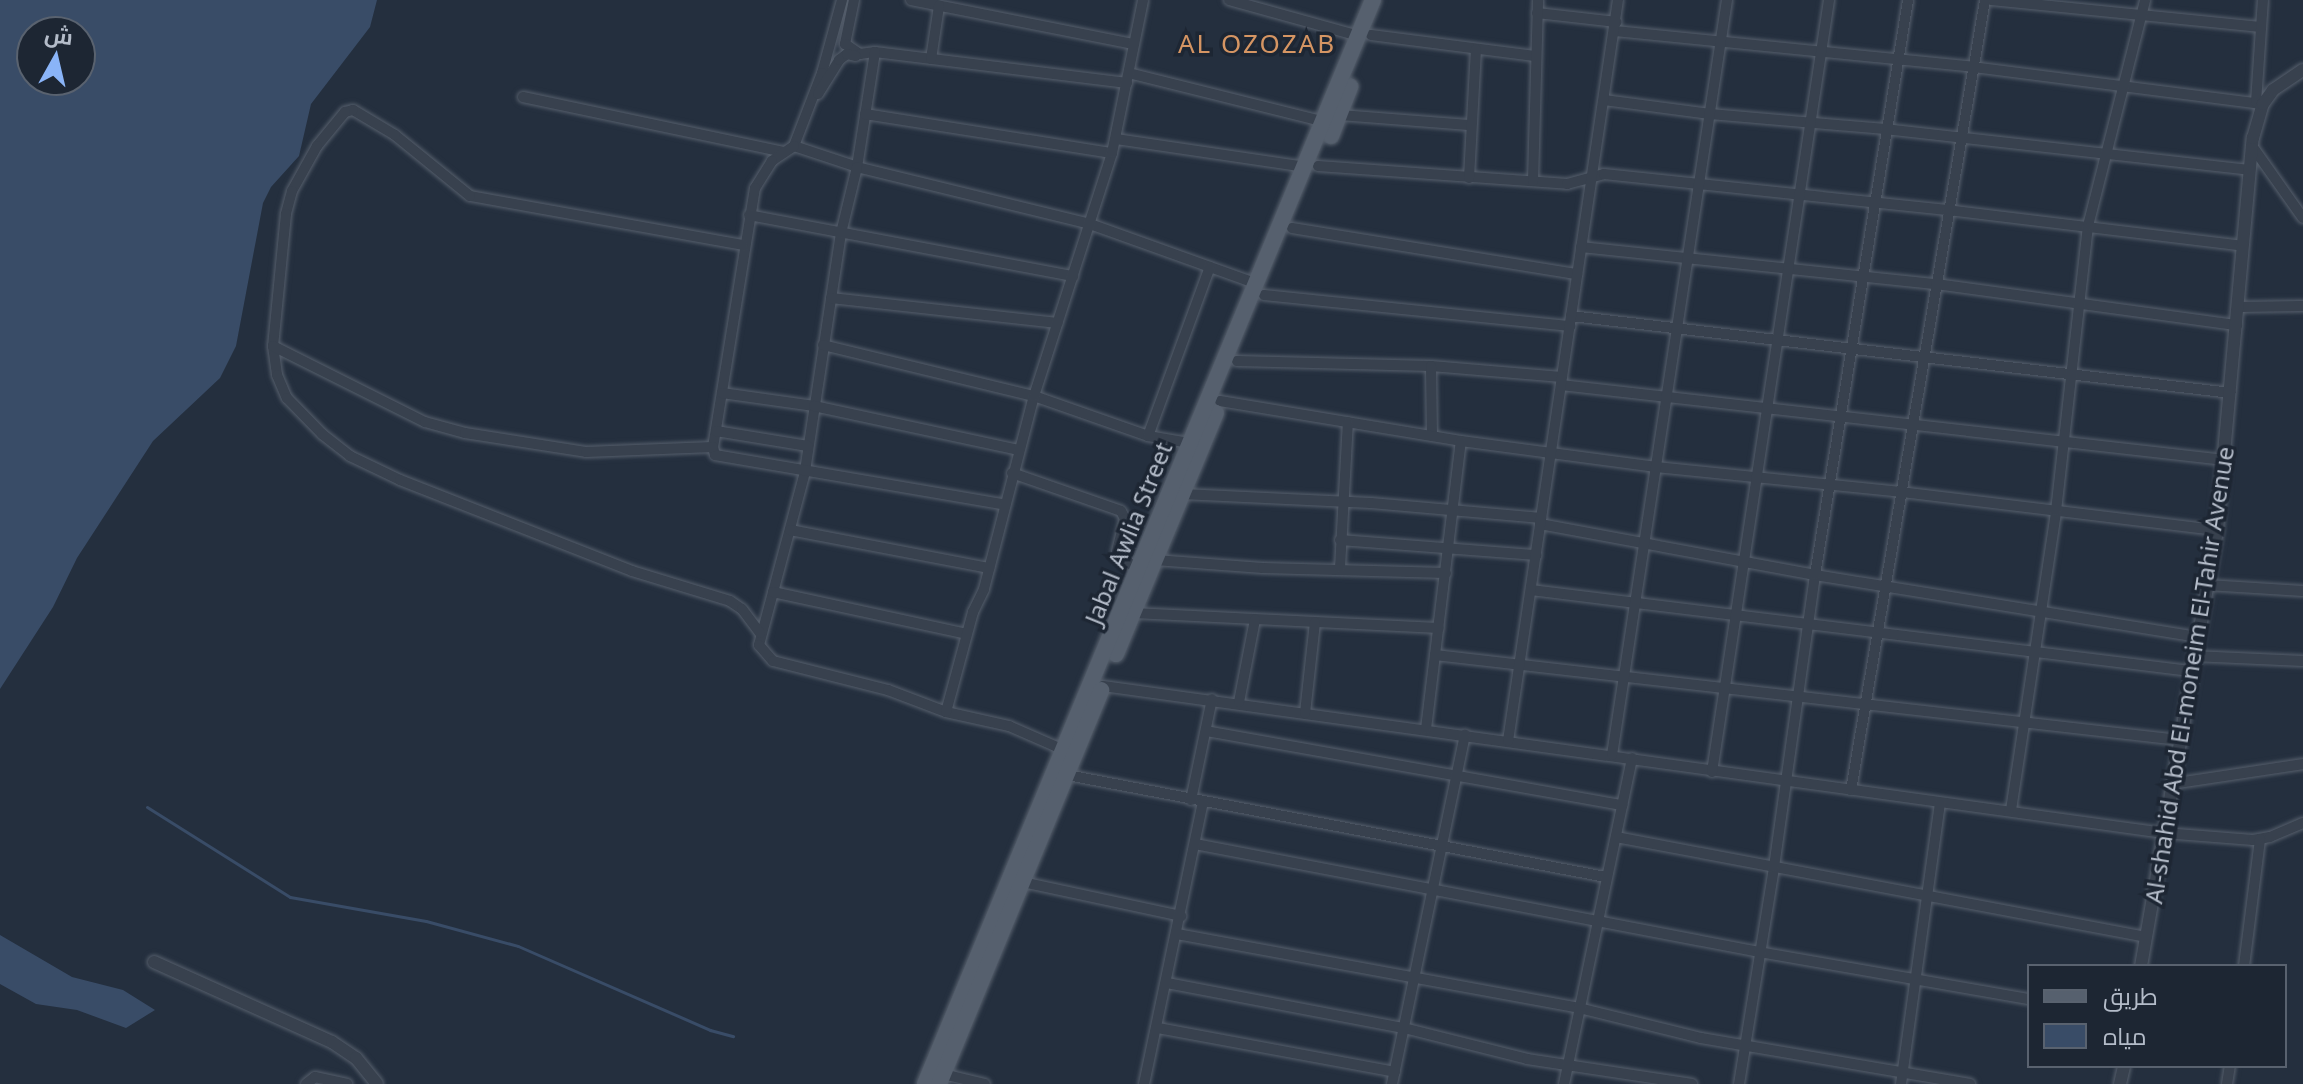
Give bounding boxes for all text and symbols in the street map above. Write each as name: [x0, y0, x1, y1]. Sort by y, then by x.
north arrow: [16, 16, 96, 96]
text: ش: [43, 17, 75, 51]
district label: AL OZOZAB: [1178, 28, 1336, 60]
street label: Jabal Awlia Street: [1078, 438, 1178, 628]
street label: Al-shahid Abd El-moneim El-Tahir Avenue: [2139, 444, 2239, 906]
legend: [2027, 964, 2287, 1068]
text: طريق: [2103, 979, 2158, 1012]
text: مياه: [2103, 1019, 2147, 1052]

